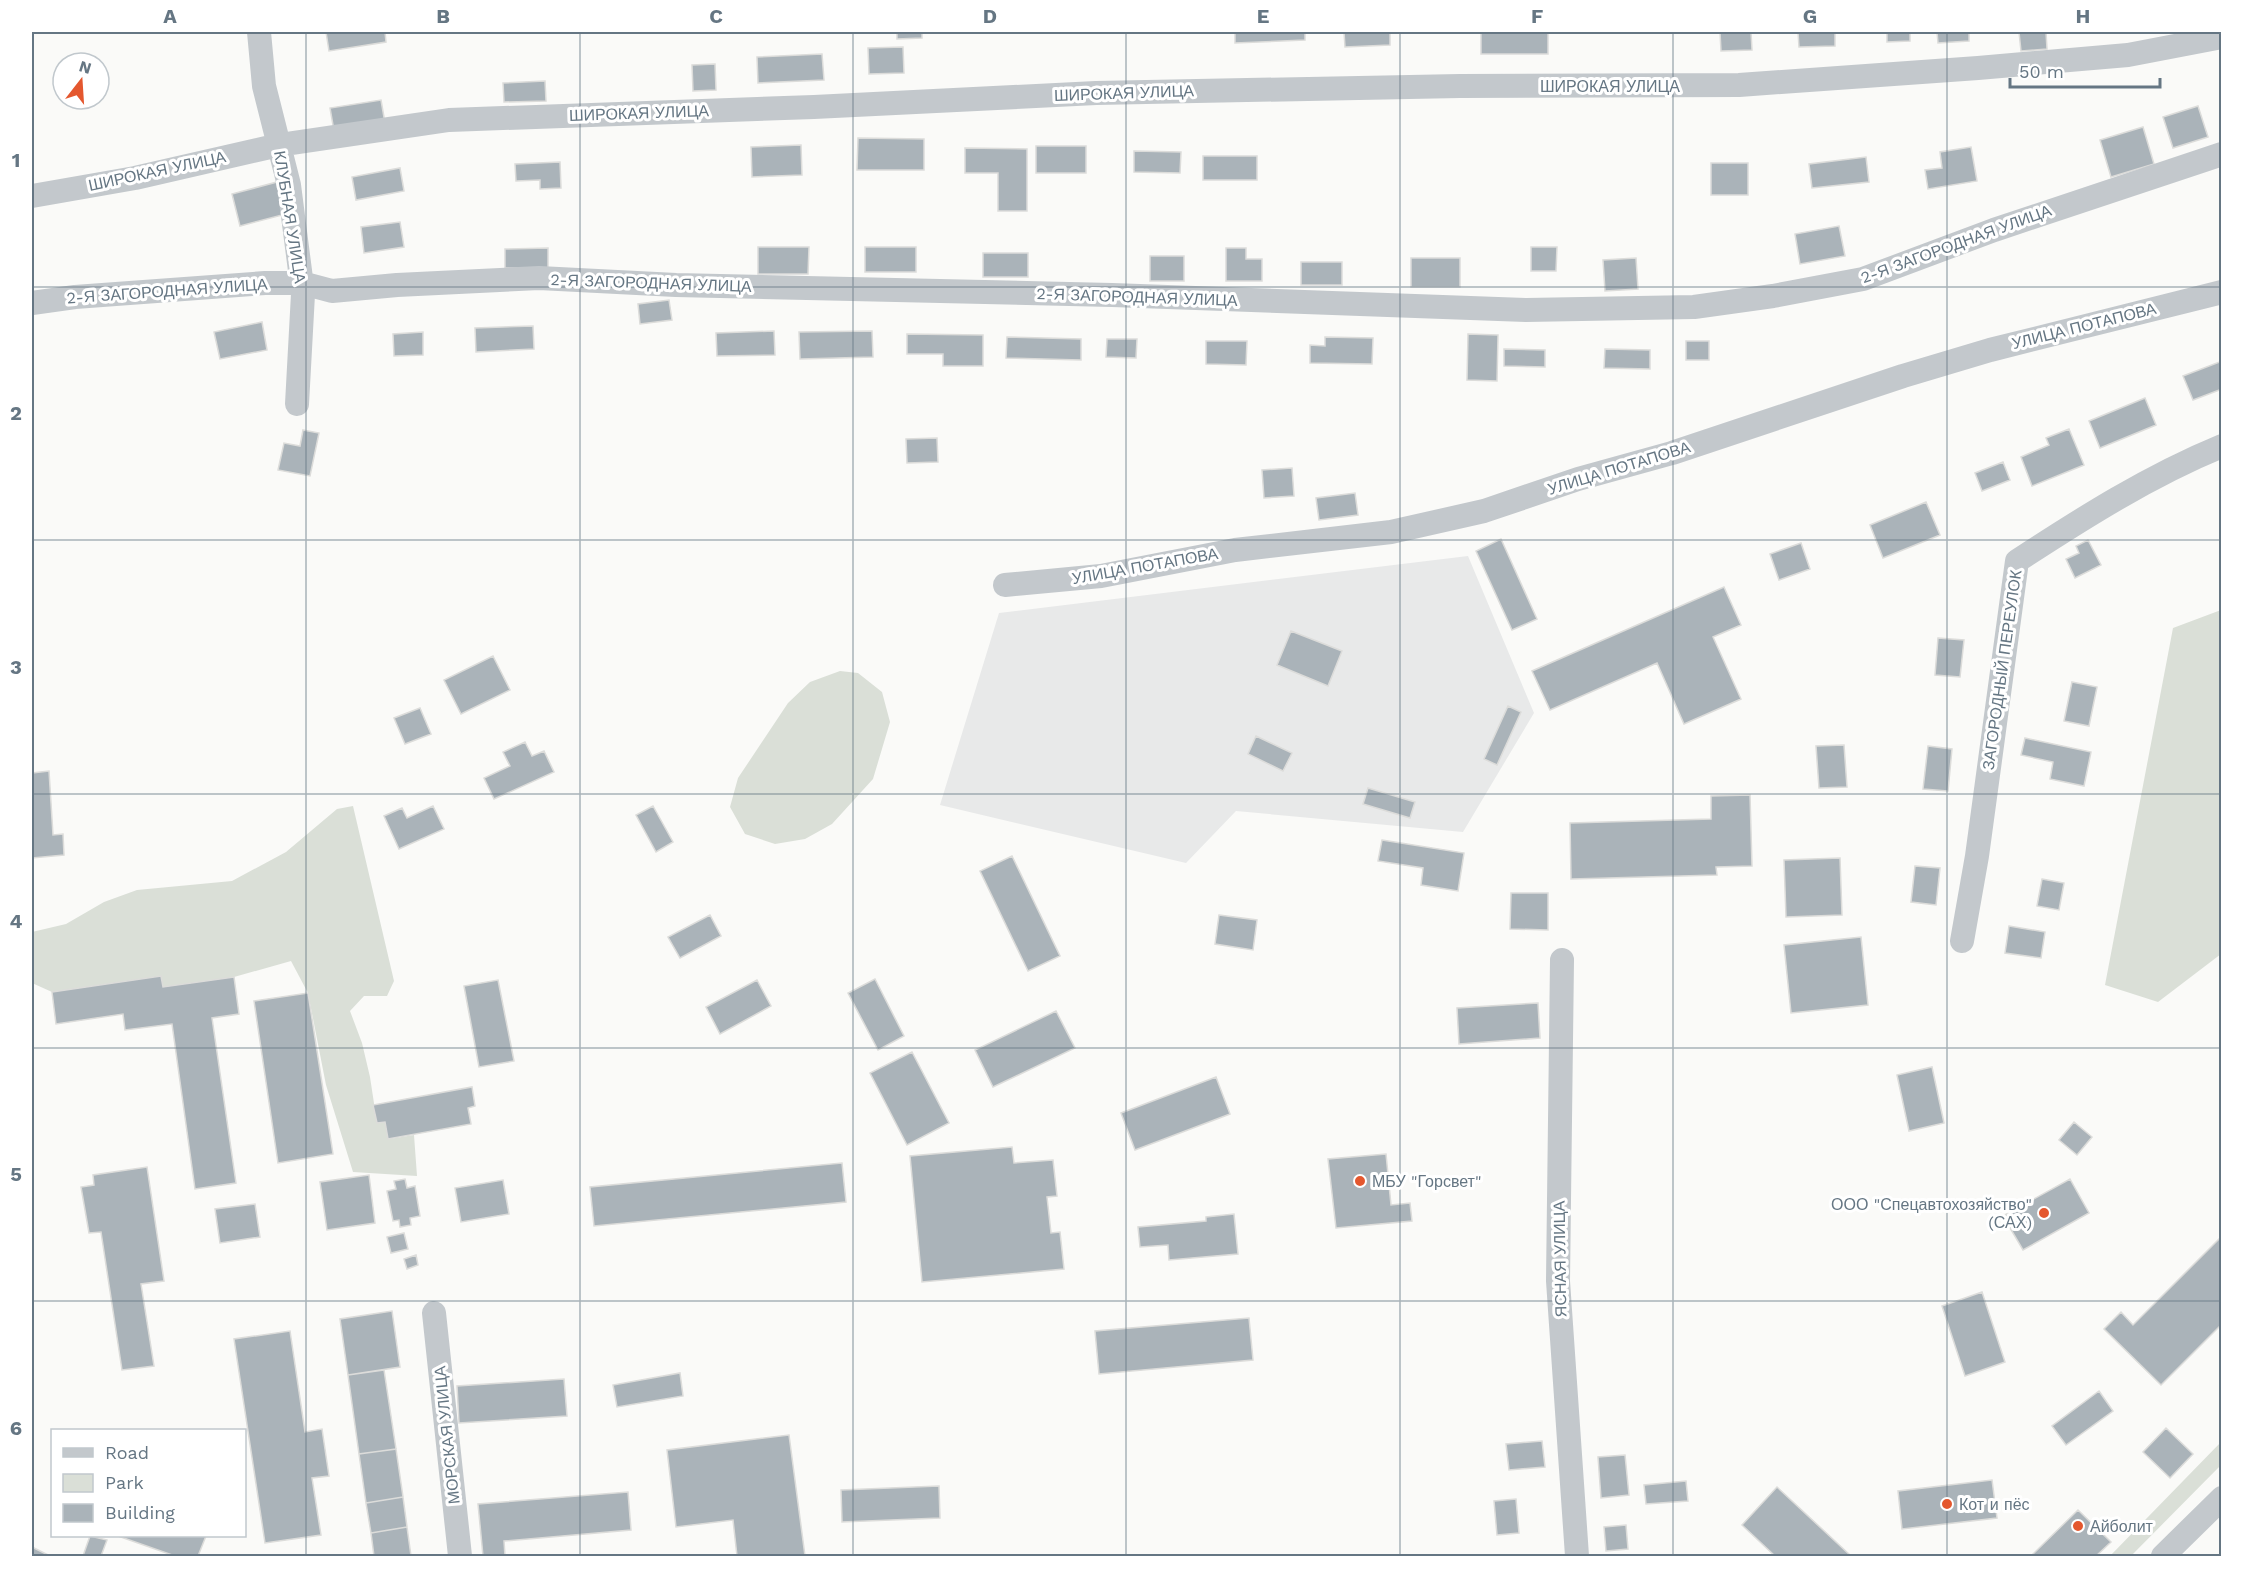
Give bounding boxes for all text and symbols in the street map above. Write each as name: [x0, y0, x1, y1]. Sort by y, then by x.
text: A: [163, 4, 177, 28]
text: B: [436, 4, 450, 28]
text: C: [709, 4, 723, 28]
text: D: [983, 4, 997, 28]
text: E: [1257, 4, 1269, 28]
text: F: [1531, 4, 1543, 28]
text: G: [1803, 4, 1817, 28]
text: H: [2076, 4, 2090, 28]
north arrow: [51, 51, 111, 111]
scale bar: [2010, 51, 2160, 89]
text: N: [77, 56, 94, 78]
text: 50 m: [2019, 61, 2064, 82]
street label: ШИРОКАЯ УЛИЦА: [1540, 77, 1680, 96]
street label: ШИРОКАЯ УЛИЦА: [1054, 81, 1195, 105]
street label: ШИРОКАЯ УЛИЦА: [569, 101, 710, 125]
street label: ШИРОКАЯ УЛИЦА: [87, 147, 228, 195]
text: 1: [12, 148, 20, 172]
street label: КЛУБНАЯ УЛИЦА: [270, 149, 310, 285]
street label: 2-Я ЗАГОРОДНАЯ УЛИЦА: [1858, 201, 2054, 287]
street label: 2-Я ЗАГОРОДНАЯ УЛИЦА: [550, 270, 752, 296]
street label: 2-Я ЗАГОРОДНАЯ УЛИЦА: [66, 274, 268, 307]
street label: 2-Я ЗАГОРОДНАЯ УЛИЦА: [1036, 284, 1238, 310]
street label: УЛИЦА ПОТАПОВА: [2010, 299, 2158, 353]
text: 2: [10, 401, 22, 425]
street label: УЛИЦА ПОТАПОВА: [1545, 437, 1693, 499]
street label: УЛИЦА ПОТАПОВА: [1070, 544, 1220, 588]
street label: ЗАГОРОДНЫЙ ПЕРЕУЛОК: [1979, 568, 2026, 771]
text: 3: [10, 655, 22, 679]
text: 4: [10, 909, 23, 933]
text: 5: [10, 1162, 22, 1186]
place label: МБУ "Горсвет": [1372, 1172, 1481, 1191]
marker: МБУ "Горсвет": [1353, 1174, 1367, 1188]
place label: ООО "Спецавтохозяйство" (САХ): [1831, 1195, 2032, 1232]
street label: ЯСНАЯ УЛИЦА: [1549, 1200, 1571, 1317]
marker: ООО "Спецавтохозяйство" (САХ): [2037, 1206, 2051, 1220]
street label: МОРСКАЯ УЛИЦА: [430, 1365, 464, 1505]
text: 6: [10, 1416, 22, 1440]
legend: [51, 1429, 246, 1537]
text: Road: [105, 1442, 149, 1463]
text: Park: [105, 1472, 144, 1493]
place label: Кот и пёс: [1959, 1495, 2030, 1514]
marker: Кот и пёс: [1940, 1497, 1954, 1511]
text: Building: [105, 1502, 175, 1523]
place label: Айболит: [2090, 1517, 2154, 1536]
marker: Айболит: [2071, 1519, 2085, 1533]

